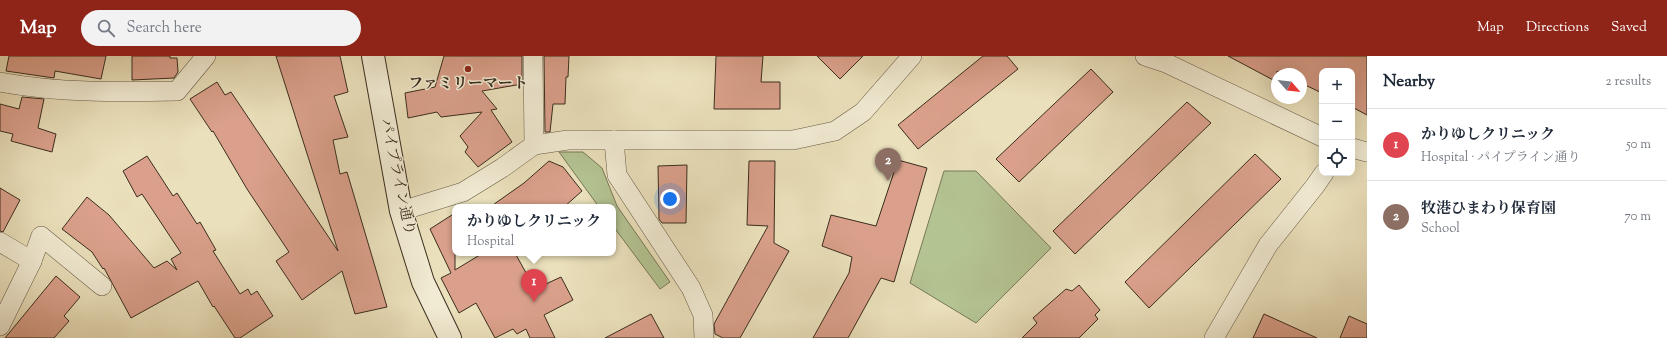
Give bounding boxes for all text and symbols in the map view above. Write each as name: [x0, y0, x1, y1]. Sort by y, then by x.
search box: [81, 10, 361, 46]
text: Map: [20, 15, 57, 42]
icon: search: [95, 17, 117, 39]
text: Search here: [127, 18, 202, 39]
text: Map: [1477, 18, 1504, 38]
text: Directions: [1526, 18, 1589, 38]
text: Saved: [1611, 18, 1647, 38]
marker: ファミリーマート: [463, 64, 473, 74]
north arrow: [1271, 68, 1307, 104]
map controls: [1319, 68, 1355, 176]
button: +: [1319, 68, 1355, 104]
text: Nearby: [1383, 70, 1435, 94]
text: 2 results: [1606, 73, 1651, 91]
place label: ファミリーマート: [408, 74, 528, 95]
button: −: [1319, 104, 1355, 140]
street label: パイプライン通り: [374, 117, 420, 237]
text: かりゆしクリニック: [1421, 125, 1555, 146]
text: 1: [1394, 136, 1398, 154]
text: 50 m: [1626, 136, 1651, 154]
button: locate: [1319, 140, 1355, 176]
pin: 2: [875, 148, 901, 181]
text: Hospital · パイプライン通り: [1421, 149, 1580, 167]
your location: [660, 189, 680, 209]
text: 牧港ひまわり保育園: [1421, 199, 1556, 220]
popup: [452, 204, 616, 256]
text: 2: [1393, 208, 1399, 226]
text: 70 m: [1624, 208, 1651, 226]
text: かりゆしクリニック: [467, 212, 601, 233]
text: School: [1421, 220, 1460, 238]
text: Hospital: [467, 233, 514, 251]
pin: 1: [521, 269, 547, 302]

